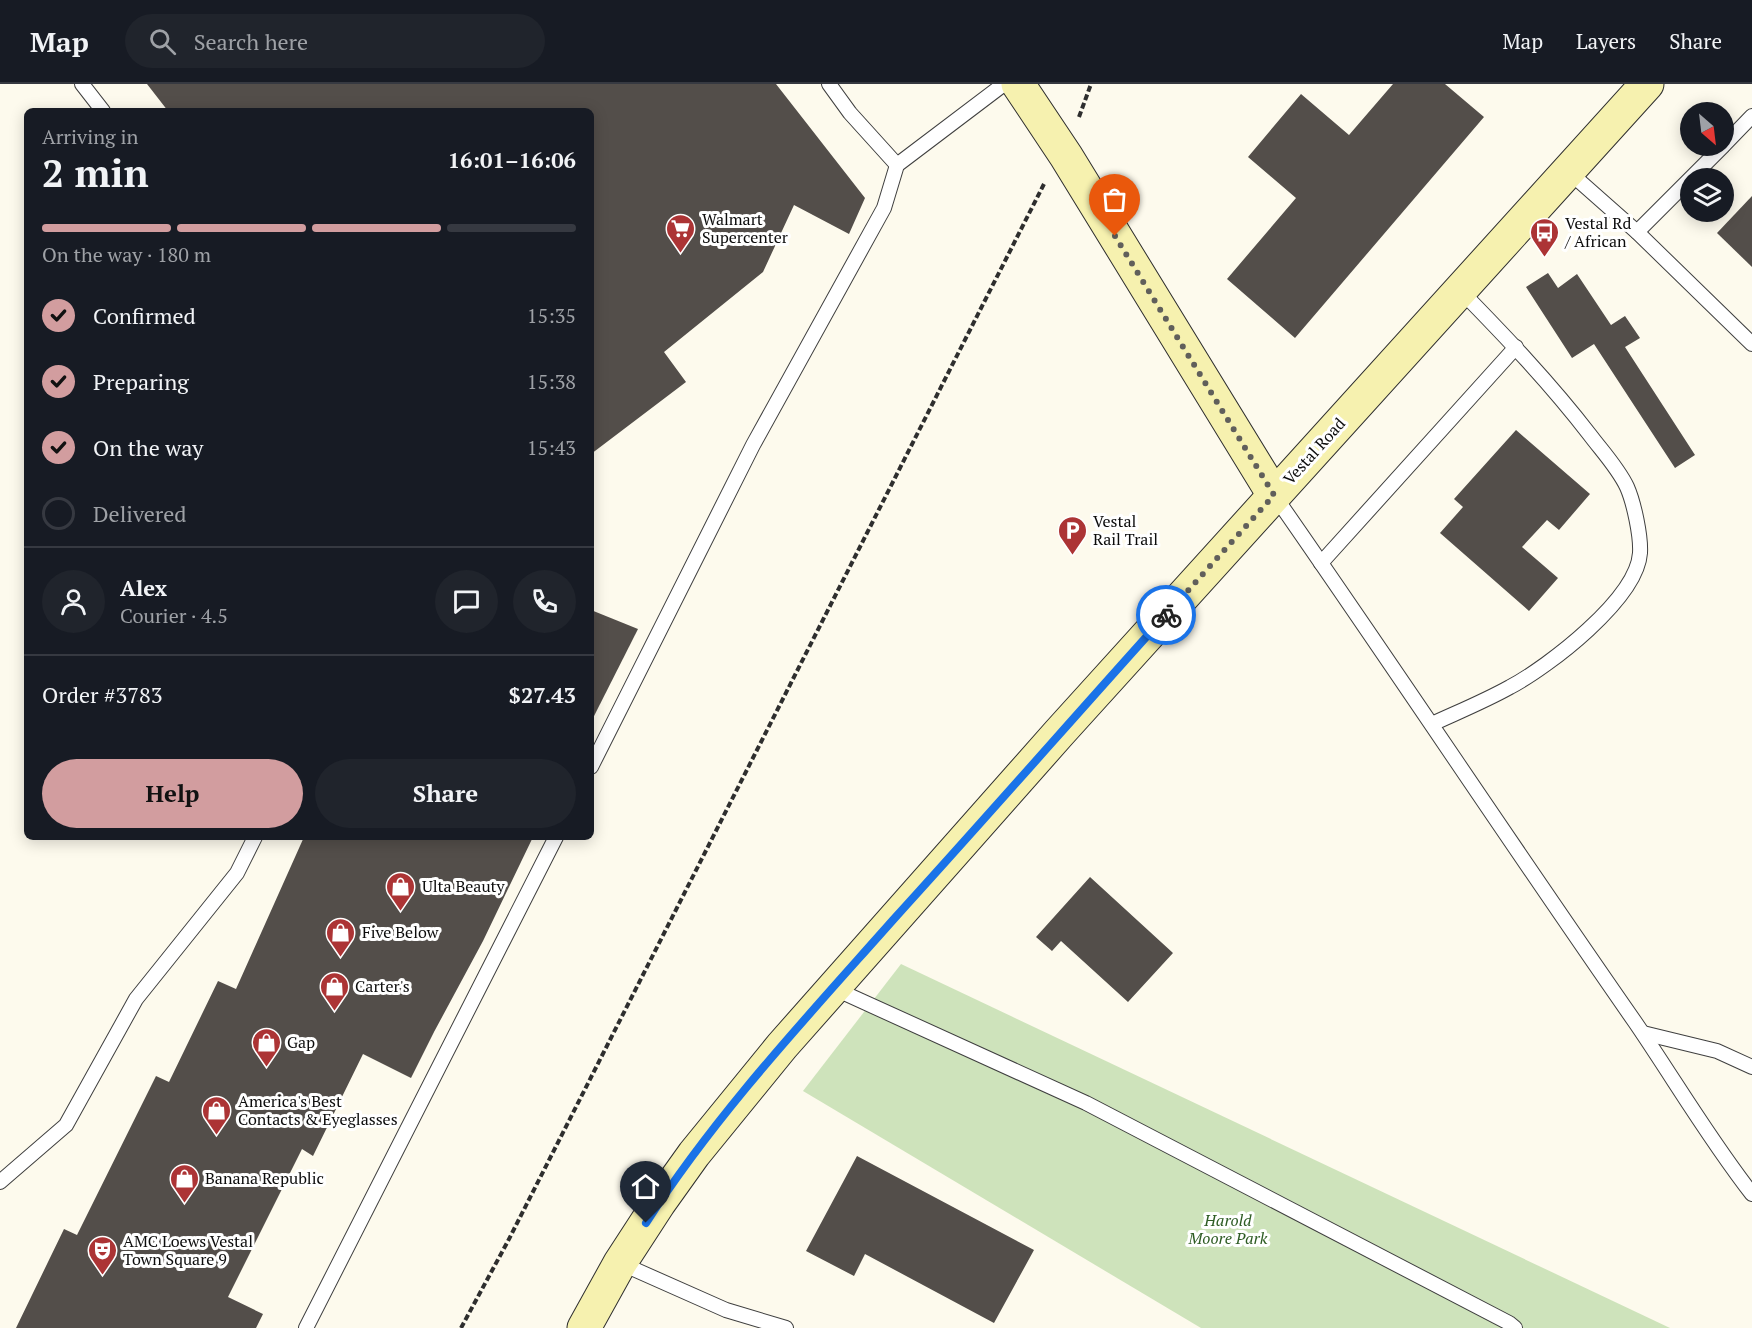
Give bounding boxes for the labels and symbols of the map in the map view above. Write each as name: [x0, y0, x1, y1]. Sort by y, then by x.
north arrow: [1680, 102, 1734, 156]
pin: [1089, 174, 1140, 236]
place label: Walmart Supercenter: [702, 208, 789, 248]
supermarket icon: Walmart Supercenter: [665, 212, 697, 254]
place label: Vestal Rd / African: [1564, 212, 1631, 252]
bus stop icon: Vestal Rd / African: [1528, 216, 1560, 258]
street label: Vestal Road: [1278, 413, 1350, 489]
place label: Vestal Rail Trail: [1093, 510, 1158, 550]
parking icon: Vestal Rail Trail: [1056, 514, 1088, 556]
courier: [1136, 585, 1196, 645]
shop icon: Ulta Beauty: [385, 870, 417, 912]
place label: Ulta Beauty: [422, 875, 506, 897]
shop icon: Five Below: [325, 916, 357, 958]
place label: Five Below: [362, 921, 439, 943]
shop icon: Carter's: [318, 970, 350, 1012]
place label: Carter's: [355, 975, 410, 997]
shop icon: Gap: [250, 1026, 282, 1068]
place label: Gap: [287, 1031, 315, 1053]
place label: America's Best Contacts & Eyeglasses: [238, 1090, 398, 1130]
shop icon: America's Best Contacts & Eyeglasses: [201, 1094, 233, 1136]
pin: [620, 1161, 671, 1223]
shop icon: Banana Republic: [168, 1162, 200, 1204]
place label: Banana Republic: [205, 1167, 324, 1189]
park label: Harold Moore Park: [1188, 1209, 1268, 1249]
place label: AMC Loews Vestal Town Square 9: [123, 1230, 253, 1270]
theatre icon: AMC Loews Vestal Town Square 9: [86, 1234, 118, 1276]

